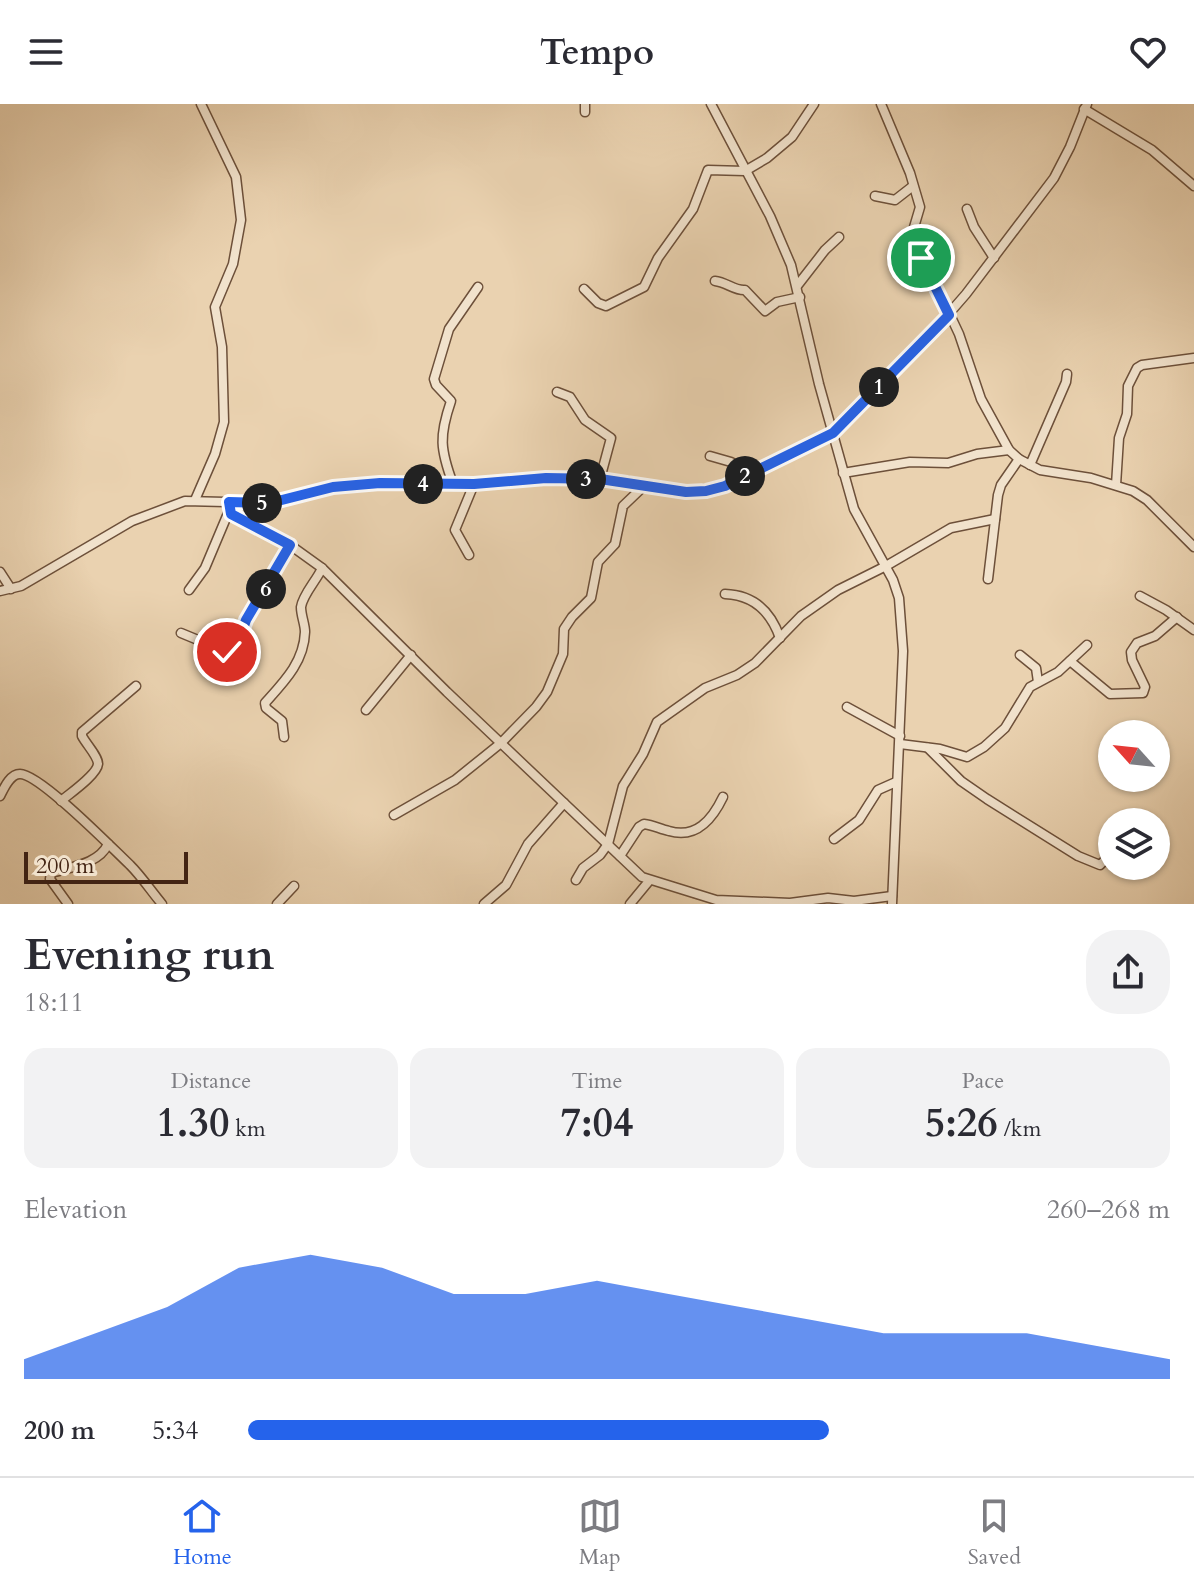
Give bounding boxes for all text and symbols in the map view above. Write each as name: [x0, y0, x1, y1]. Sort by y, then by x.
text: Tempo: [540, 28, 654, 77]
icon: menu: [24, 30, 68, 74]
icon: heart: [1126, 30, 1170, 74]
pin: [887, 224, 955, 292]
icon: arrive: [899, 236, 943, 280]
pin: 1: [859, 367, 899, 407]
text: 1: [873, 372, 885, 402]
pin: 2: [725, 456, 765, 496]
pin: 3: [566, 459, 606, 499]
text: 2: [739, 461, 751, 491]
pin: 4: [403, 464, 443, 504]
text: 3: [580, 464, 592, 494]
text: 4: [417, 469, 429, 499]
pin: 5: [242, 483, 282, 523]
text: 5: [256, 488, 268, 518]
pin: 6: [246, 569, 286, 609]
text: 6: [260, 574, 272, 604]
pin: [193, 618, 261, 686]
icon: check: [205, 630, 249, 674]
north arrow: [1098, 720, 1170, 792]
map controls: [1098, 720, 1170, 880]
button: layers: [1098, 808, 1170, 880]
scale bar: [24, 848, 188, 884]
text: 200 m: [36, 851, 94, 881]
text: Evening run: [24, 925, 274, 985]
button: share: [1086, 930, 1170, 1014]
text: 18:11: [24, 985, 84, 1020]
text: Distance: [171, 1066, 251, 1096]
text: Time: [572, 1066, 622, 1096]
text: Pace: [962, 1066, 1004, 1096]
text: 1.30: [156, 1096, 229, 1151]
text: 7:04: [560, 1096, 634, 1151]
text: 5:26: [925, 1096, 998, 1151]
text: km: [229, 1114, 266, 1144]
text: /km: [998, 1114, 1041, 1144]
text: Elevation: [24, 1192, 127, 1227]
text: 260–268 m: [1047, 1192, 1170, 1227]
text: 200 m: [24, 1413, 95, 1448]
text: 5:34: [152, 1413, 199, 1448]
tab: Home: [173, 1494, 232, 1572]
tab: Map: [578, 1494, 622, 1572]
tab: Saved: [968, 1494, 1021, 1572]

